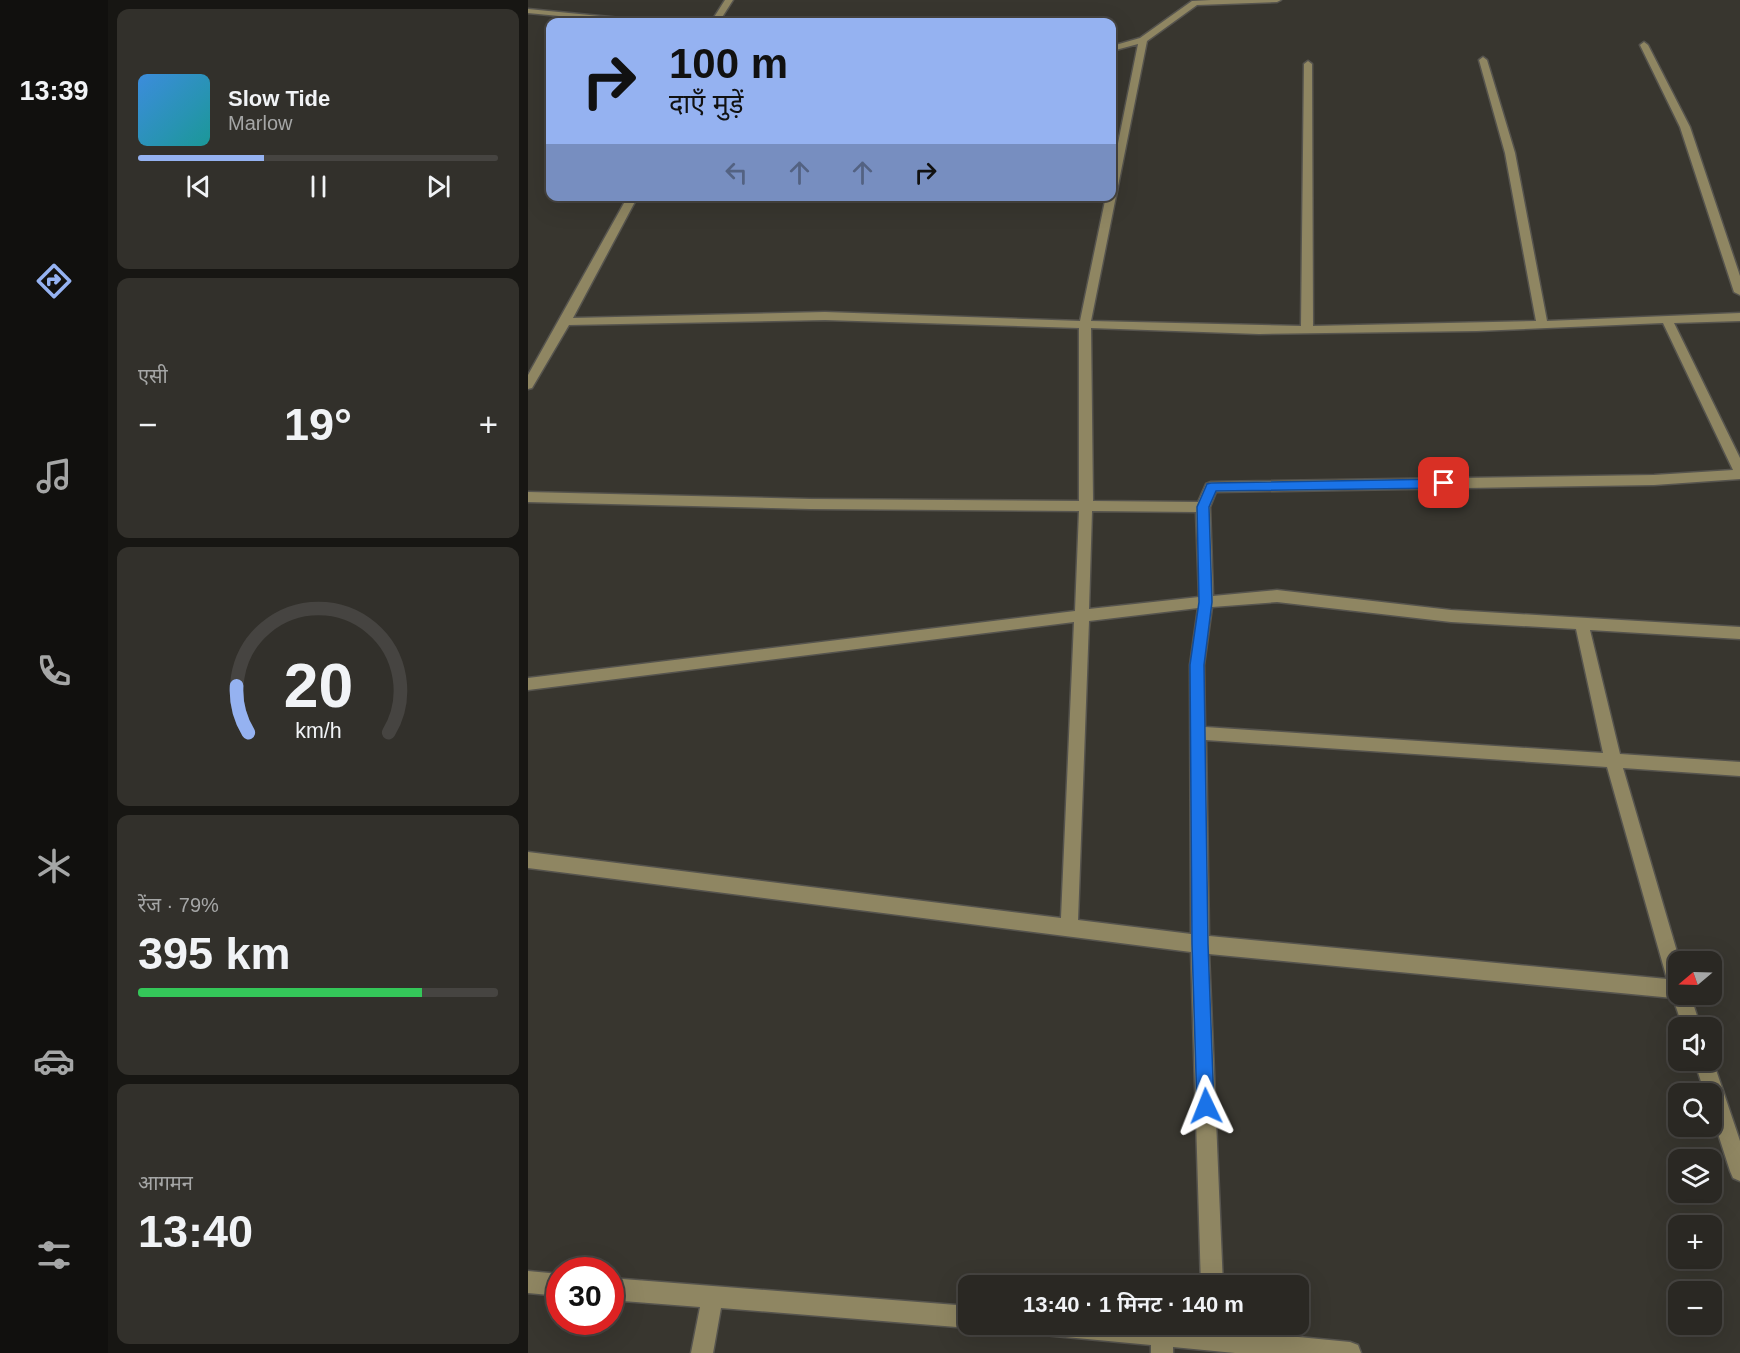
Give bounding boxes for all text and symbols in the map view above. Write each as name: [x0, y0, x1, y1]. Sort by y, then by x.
text: 100 m: [669, 40, 788, 87]
icon: right: [570, 42, 648, 120]
text: 13:39: [19, 76, 89, 106]
text: Slow Tide: [228, 86, 330, 111]
text: दाएँ मुड़ें: [669, 89, 743, 119]
text: Marlow: [228, 112, 292, 134]
icon: left: [720, 156, 753, 189]
icon: ahead: [783, 156, 816, 189]
icon: ahead: [846, 156, 879, 189]
icon: right: [909, 156, 942, 189]
icon: previous: [182, 170, 215, 203]
icon: pause: [302, 170, 335, 203]
icon: next: [422, 170, 455, 203]
icon: directions: [33, 260, 75, 302]
text: एसी: [138, 365, 168, 387]
text: 19°: [284, 399, 352, 450]
text: −: [138, 406, 157, 443]
text: +: [479, 406, 498, 443]
icon: music: [33, 455, 75, 497]
pin: [1418, 457, 1469, 508]
icon: arrive: [1427, 466, 1460, 499]
icon: phone: [33, 650, 75, 692]
text: 20: [283, 652, 353, 721]
text: km/h: [295, 720, 341, 744]
icon: climate: [33, 845, 75, 887]
text: रेंज · 79%: [138, 894, 219, 916]
text: 395 km: [138, 928, 291, 979]
north arrow: [1668, 951, 1722, 1005]
map controls: [1668, 951, 1722, 1335]
button: sound: [1668, 1017, 1722, 1071]
icon: car: [33, 1040, 75, 1082]
position arrow: [1174, 1074, 1238, 1138]
button: search: [1668, 1083, 1722, 1137]
button: layers: [1668, 1149, 1722, 1203]
text: आगमन: [138, 1172, 193, 1194]
text: 13:40: [138, 1206, 253, 1257]
button: +: [1668, 1215, 1722, 1269]
icon: filters: [33, 1234, 75, 1276]
speed limit sign: 30: [546, 1257, 624, 1335]
button: −: [1668, 1281, 1722, 1335]
text: 13:40 · 1 मिनट · 140 m: [1023, 1292, 1244, 1317]

